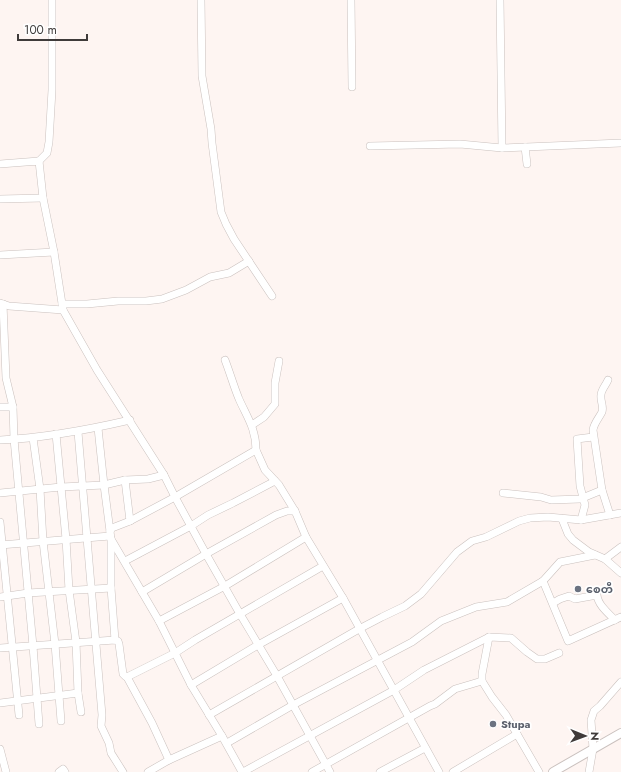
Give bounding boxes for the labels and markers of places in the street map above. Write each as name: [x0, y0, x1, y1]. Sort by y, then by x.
place label: စေတီ: [586, 581, 613, 597]
marker: စေတီ: [573, 584, 583, 594]
place label: Stupa: [501, 716, 530, 732]
marker: Stupa: [488, 719, 498, 729]

